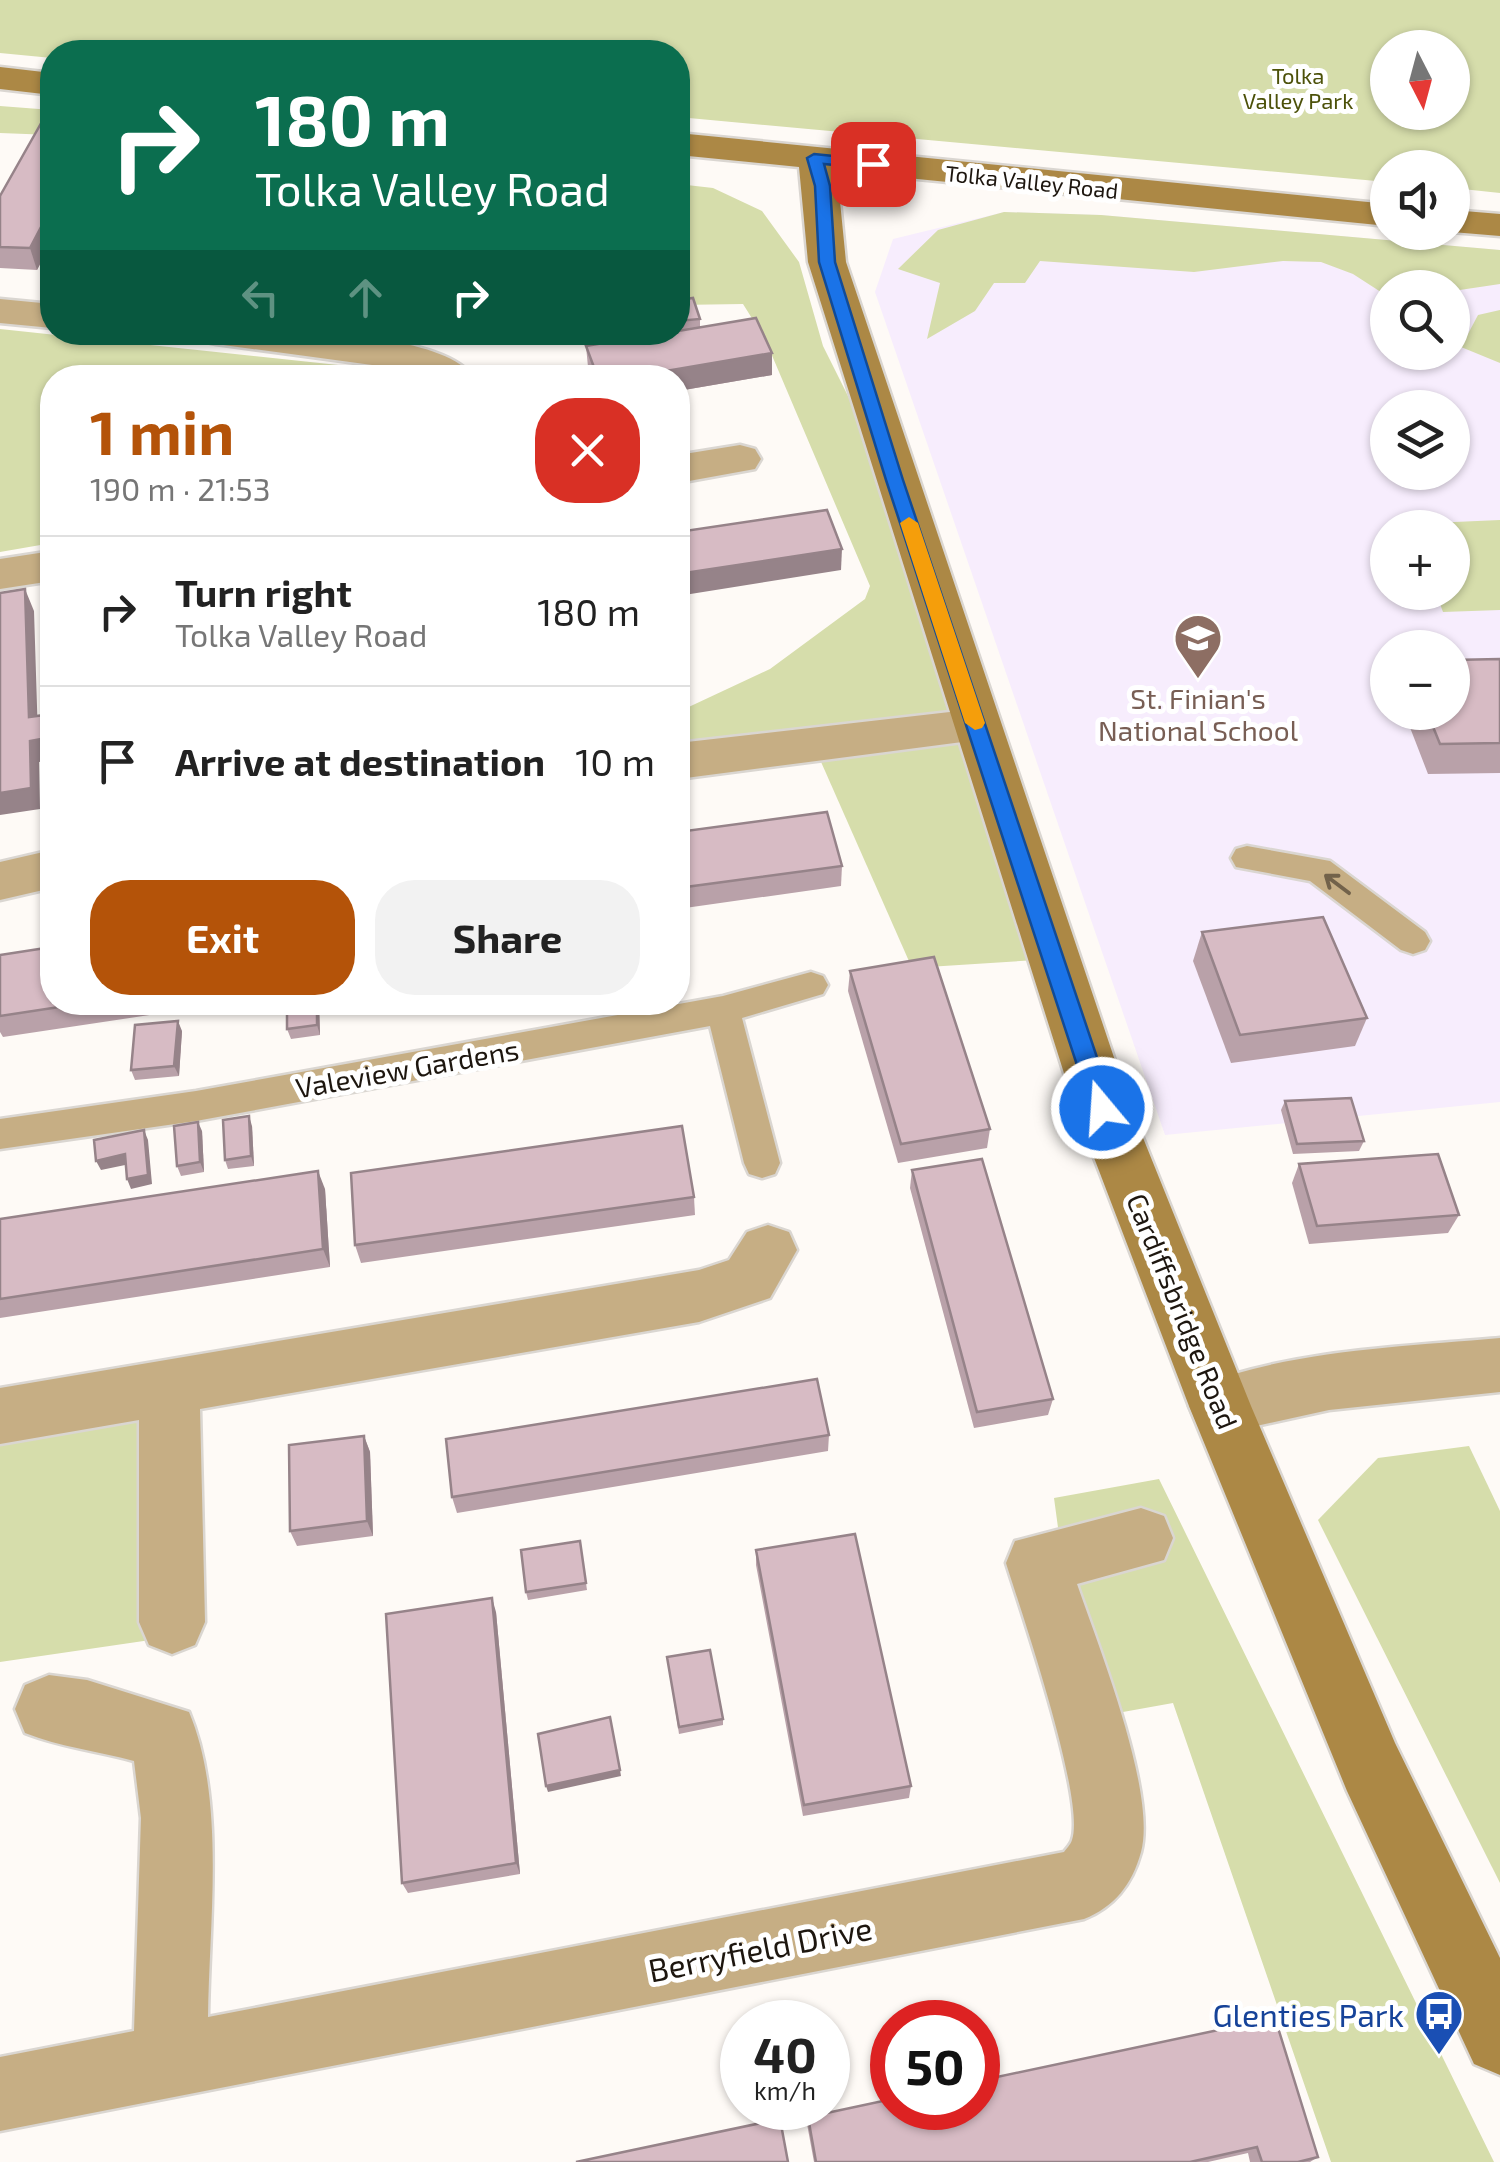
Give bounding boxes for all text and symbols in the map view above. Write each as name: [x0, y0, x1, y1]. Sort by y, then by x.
north arrow: [1370, 30, 1470, 130]
map controls: [1370, 30, 1470, 730]
park label: Tolka Valley Park: [1243, 62, 1353, 113]
text: 180 m: [255, 76, 450, 160]
icon: right: [90, 80, 220, 210]
pin: [831, 122, 916, 207]
icon: arrive: [846, 137, 901, 192]
button: sound: [1370, 150, 1470, 250]
street label: Tolka Valley Road: [944, 159, 1120, 203]
text: Tolka Valley Road: [255, 161, 610, 215]
icon: left: [233, 270, 288, 325]
icon: ahead: [338, 270, 393, 325]
icon: right: [443, 270, 498, 325]
button: search: [1370, 270, 1470, 370]
button: layers: [1370, 390, 1470, 490]
text: 1 min: [90, 395, 234, 467]
button: close: [535, 398, 640, 503]
text: 190 m · 21:53: [90, 469, 271, 507]
button: +: [1370, 510, 1470, 610]
text: Turn right: [175, 569, 352, 615]
icon: right: [90, 584, 145, 639]
text: 180 m: [537, 588, 640, 634]
school or university icon: St. Finian's National School: [1172, 612, 1224, 680]
text: Tolka Valley Road: [175, 615, 427, 653]
button: −: [1370, 630, 1470, 730]
place label: St. Finian's National School: [1098, 681, 1299, 747]
icon: arrive: [90, 734, 145, 789]
text: Arrive at destination: [175, 738, 545, 784]
text: 10 m: [575, 738, 655, 784]
one-way arrow: [1324, 873, 1351, 894]
button: Exit: [90, 880, 355, 995]
button: Share: [375, 880, 640, 995]
street label: Valeview Gardens: [293, 1032, 521, 1104]
position arrow: [1050, 1056, 1154, 1160]
street label: Cardiffsbridge Road: [1120, 1188, 1246, 1434]
street label: Berryfield Drive: [645, 1908, 875, 1988]
bus stop icon: Glenties Park: [1413, 1988, 1465, 2056]
place label: Glenties Park: [1212, 1995, 1404, 2033]
speed limit sign: 50: [870, 2000, 1000, 2130]
text: 40: [753, 2023, 817, 2083]
text: km/h: [754, 2075, 816, 2105]

